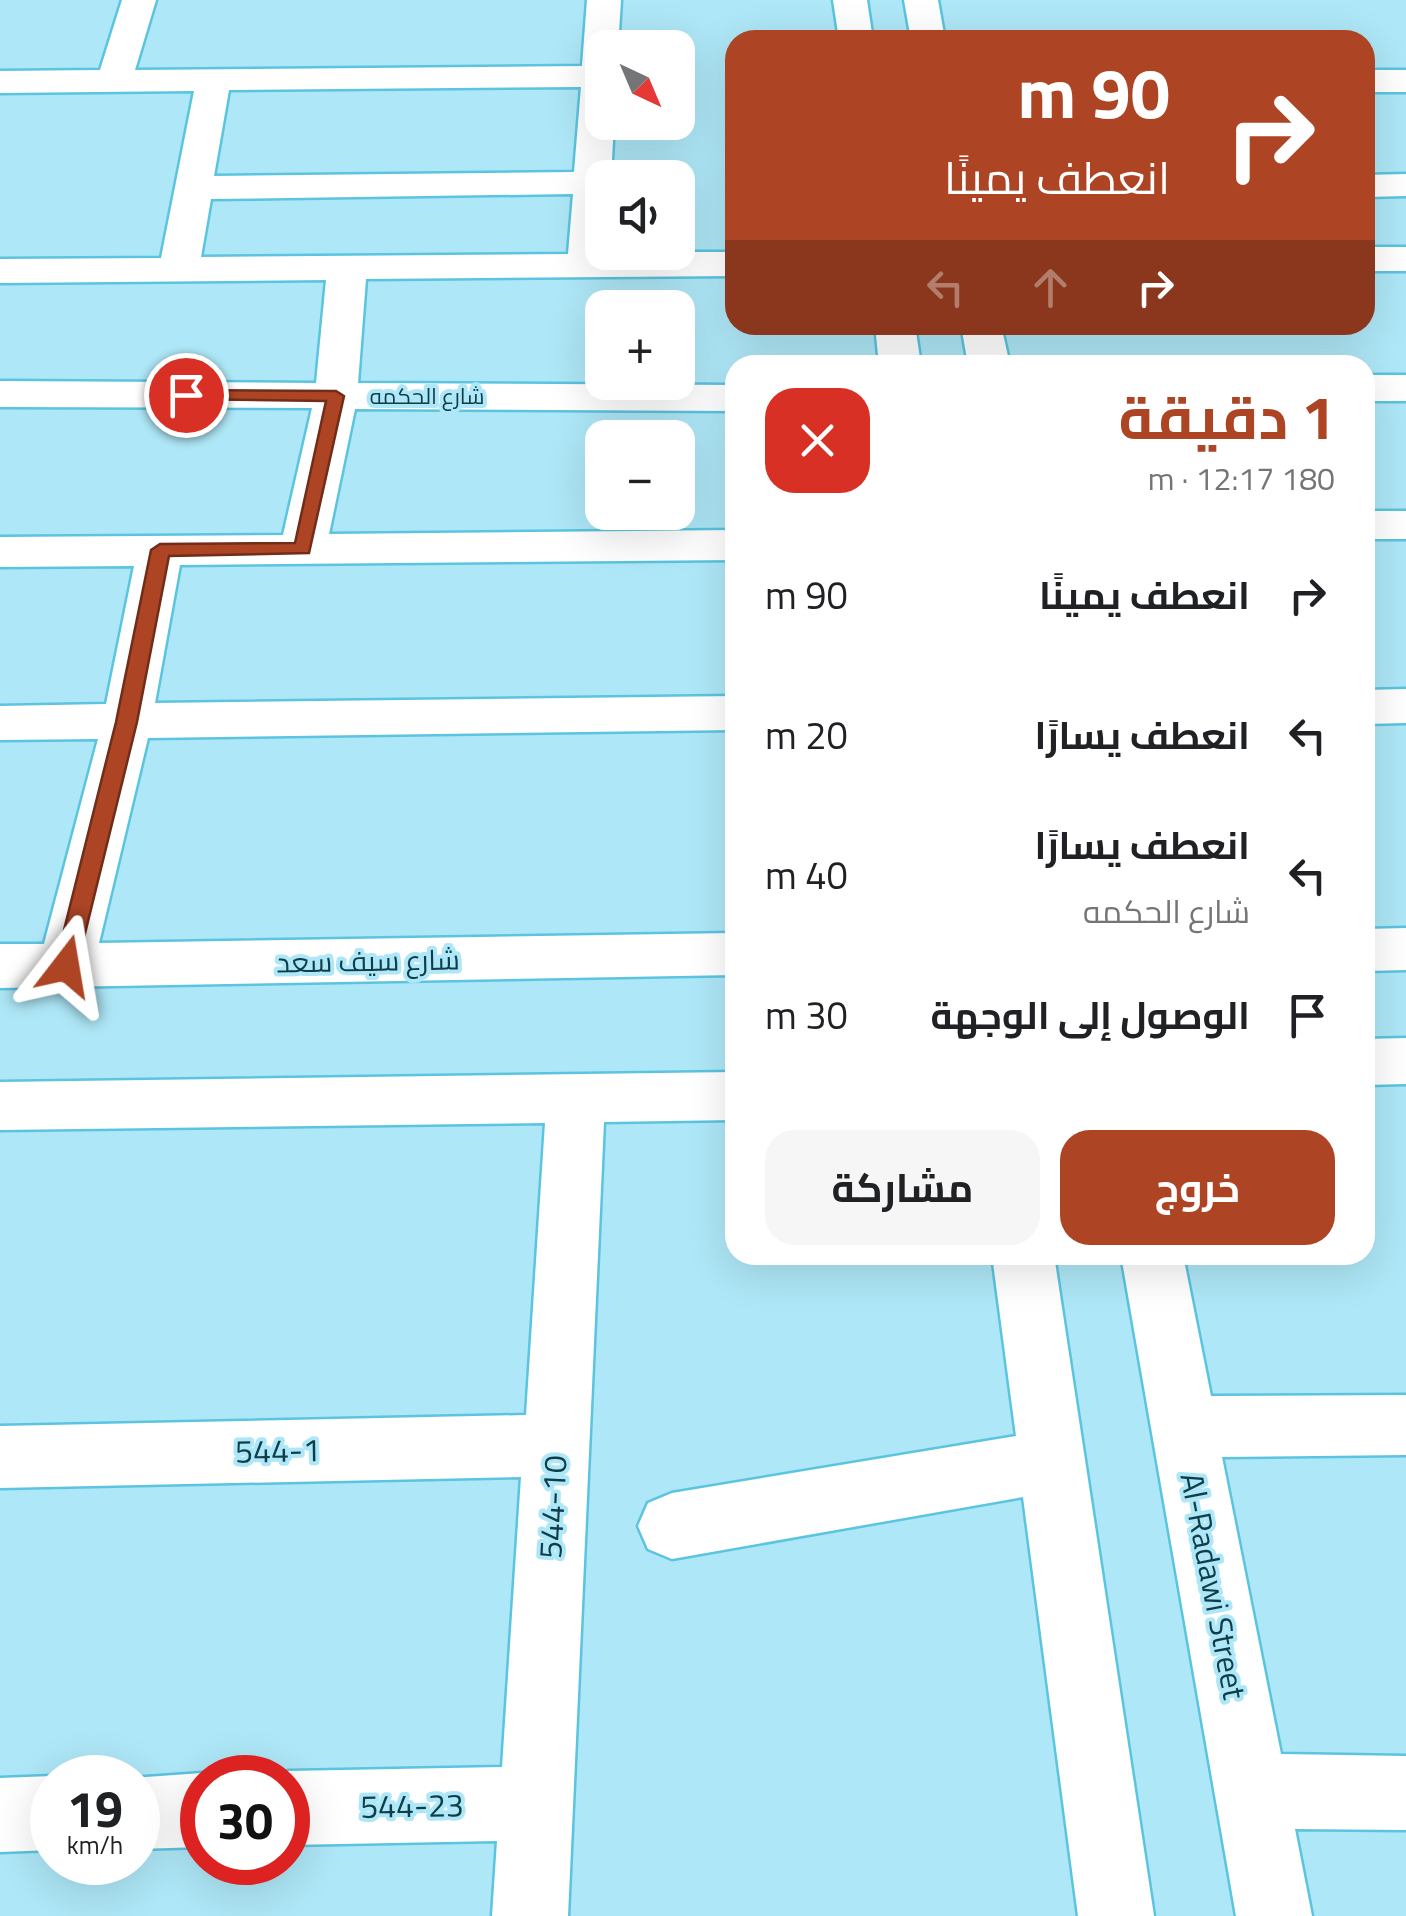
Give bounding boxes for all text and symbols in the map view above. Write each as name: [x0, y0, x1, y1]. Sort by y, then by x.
north arrow: [585, 30, 695, 140]
map controls: [585, 30, 695, 530]
text: 90 m: [1017, 39, 1170, 145]
icon: right: [1205, 70, 1335, 200]
text: انعطف يمينًا: [944, 143, 1170, 211]
button: sound: [585, 160, 695, 270]
icon: left: [918, 260, 973, 315]
icon: ahead: [1023, 260, 1078, 315]
icon: right: [1128, 260, 1183, 315]
button: +: [585, 290, 695, 400]
pin: [144, 353, 229, 438]
icon: arrive: [159, 368, 214, 423]
text: 1 دقيقة: [1119, 371, 1335, 462]
street label: شارع الحكمه: [370, 379, 484, 413]
button: close: [765, 388, 870, 493]
button: −: [585, 420, 695, 530]
text: 180 m · 12:17: [1148, 454, 1335, 502]
text: 90 m: [765, 566, 848, 624]
text: انعطف يمينًا: [1039, 566, 1250, 624]
icon: right: [1280, 568, 1335, 623]
text: 20 m: [765, 706, 848, 764]
text: انعطف يسارًا: [1034, 706, 1250, 764]
icon: left: [1280, 708, 1335, 763]
text: انعطف يسارًا: [1034, 816, 1250, 874]
text: 40 m: [765, 846, 848, 904]
icon: left: [1280, 848, 1335, 903]
text: شارع الحكمه: [1083, 887, 1250, 935]
position arrow: [14, 914, 118, 1018]
street label: شارع سيف سعد: [276, 937, 460, 984]
text: 30 m: [765, 986, 848, 1044]
text: الوصول إلى الوجهة: [931, 986, 1250, 1044]
icon: arrive: [1280, 988, 1335, 1043]
button: مشاركة: [765, 1130, 1040, 1245]
button: خروج: [1060, 1130, 1335, 1245]
street label: 544-1: [235, 1425, 321, 1475]
street label: 544-10: [525, 1454, 579, 1560]
street label: Al-Radawi Street: [1168, 1468, 1259, 1703]
speed limit sign: 30: [180, 1755, 310, 1885]
text: 19: [67, 1770, 123, 1846]
street label: 544-23: [360, 1780, 464, 1830]
text: km/h: [67, 1826, 123, 1864]

